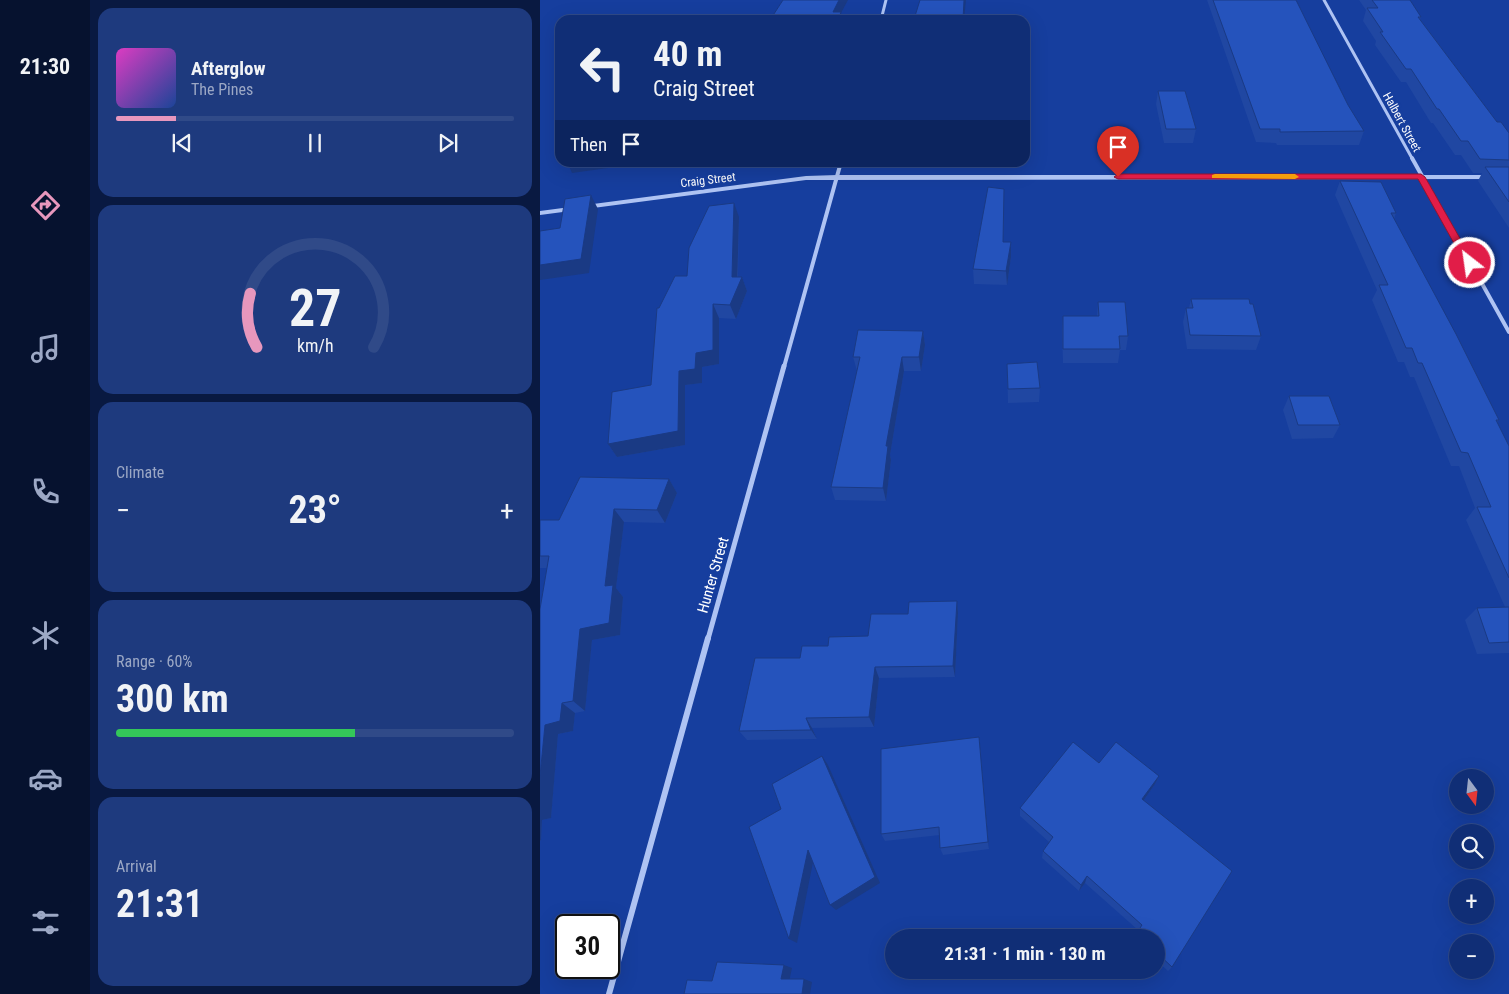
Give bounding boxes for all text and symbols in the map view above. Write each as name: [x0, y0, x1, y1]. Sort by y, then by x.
text: 40 m: [653, 34, 722, 75]
icon: left: [570, 35, 635, 100]
text: 21:30: [20, 54, 70, 79]
text: Afterglow: [191, 57, 265, 80]
text: Craig Street: [653, 76, 755, 101]
text: The Pines: [191, 80, 253, 99]
street label: Halbert Street: [1380, 90, 1424, 155]
pin: [1097, 126, 1139, 177]
icon: previous: [168, 129, 196, 157]
icon: pause: [301, 129, 329, 157]
icon: next: [434, 129, 462, 157]
icon: arrive: [617, 130, 645, 158]
text: Then: [570, 133, 607, 156]
icon: arrive: [1104, 133, 1132, 161]
street label: Craig Street: [680, 170, 737, 190]
icon: directions: [28, 188, 63, 223]
position arrow: [1443, 236, 1495, 288]
text: 27: [289, 278, 341, 339]
icon: music: [28, 331, 63, 366]
text: km/h: [297, 335, 333, 356]
text: Climate: [116, 463, 164, 482]
icon: phone: [28, 474, 63, 509]
text: 23°: [288, 488, 342, 532]
text: −: [116, 494, 130, 527]
text: +: [500, 494, 514, 527]
street label: Hunter Street: [694, 535, 732, 615]
icon: climate: [28, 618, 63, 653]
text: Range · 60%: [116, 652, 192, 671]
text: 300 km: [116, 677, 229, 721]
icon: car: [28, 761, 63, 796]
north arrow: [1449, 769, 1494, 814]
map controls: [1449, 769, 1494, 979]
button: search: [1449, 824, 1494, 869]
text: Arrival: [116, 857, 157, 876]
button: +: [1449, 879, 1494, 924]
text: 21:31: [116, 882, 203, 926]
icon: filters: [28, 905, 63, 940]
speed limit sign: 30: [555, 914, 620, 979]
button: −: [1449, 934, 1494, 979]
text: 21:31 · 1 min · 130 m: [944, 942, 1106, 965]

